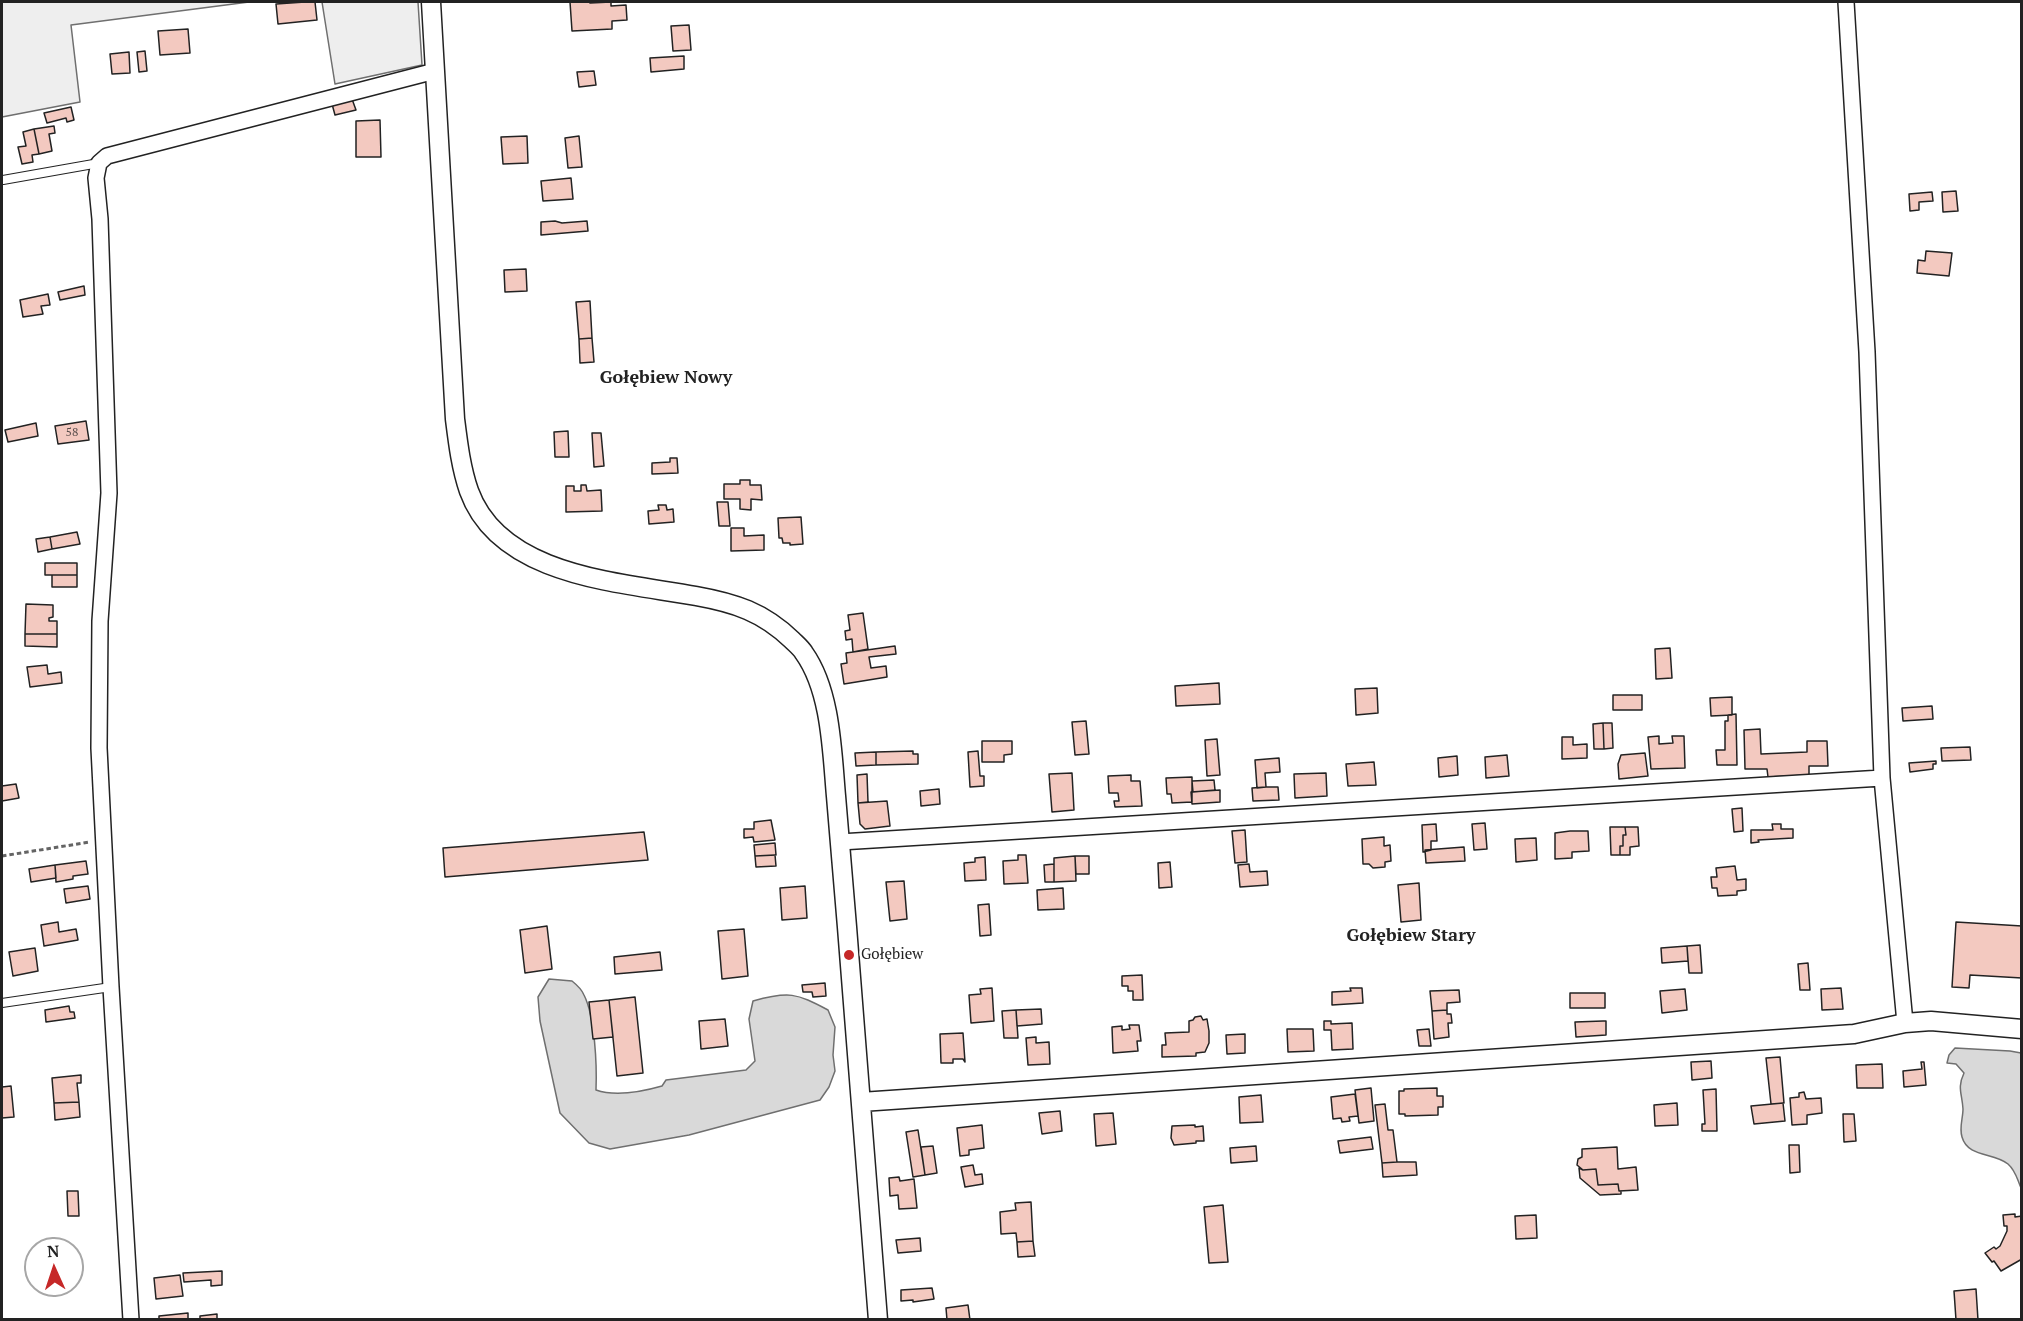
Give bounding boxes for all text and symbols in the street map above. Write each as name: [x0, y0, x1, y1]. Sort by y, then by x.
district label: Gołębiew Nowy: [600, 367, 732, 389]
house number: 58: [66, 426, 78, 440]
district label: Gołębiew Stary: [1346, 925, 1476, 947]
place label: Gołębiew: [861, 946, 923, 964]
marker: Gołębiew: [842, 948, 856, 962]
north arrow: [24, 1237, 84, 1297]
text: N: [47, 1240, 60, 1262]

